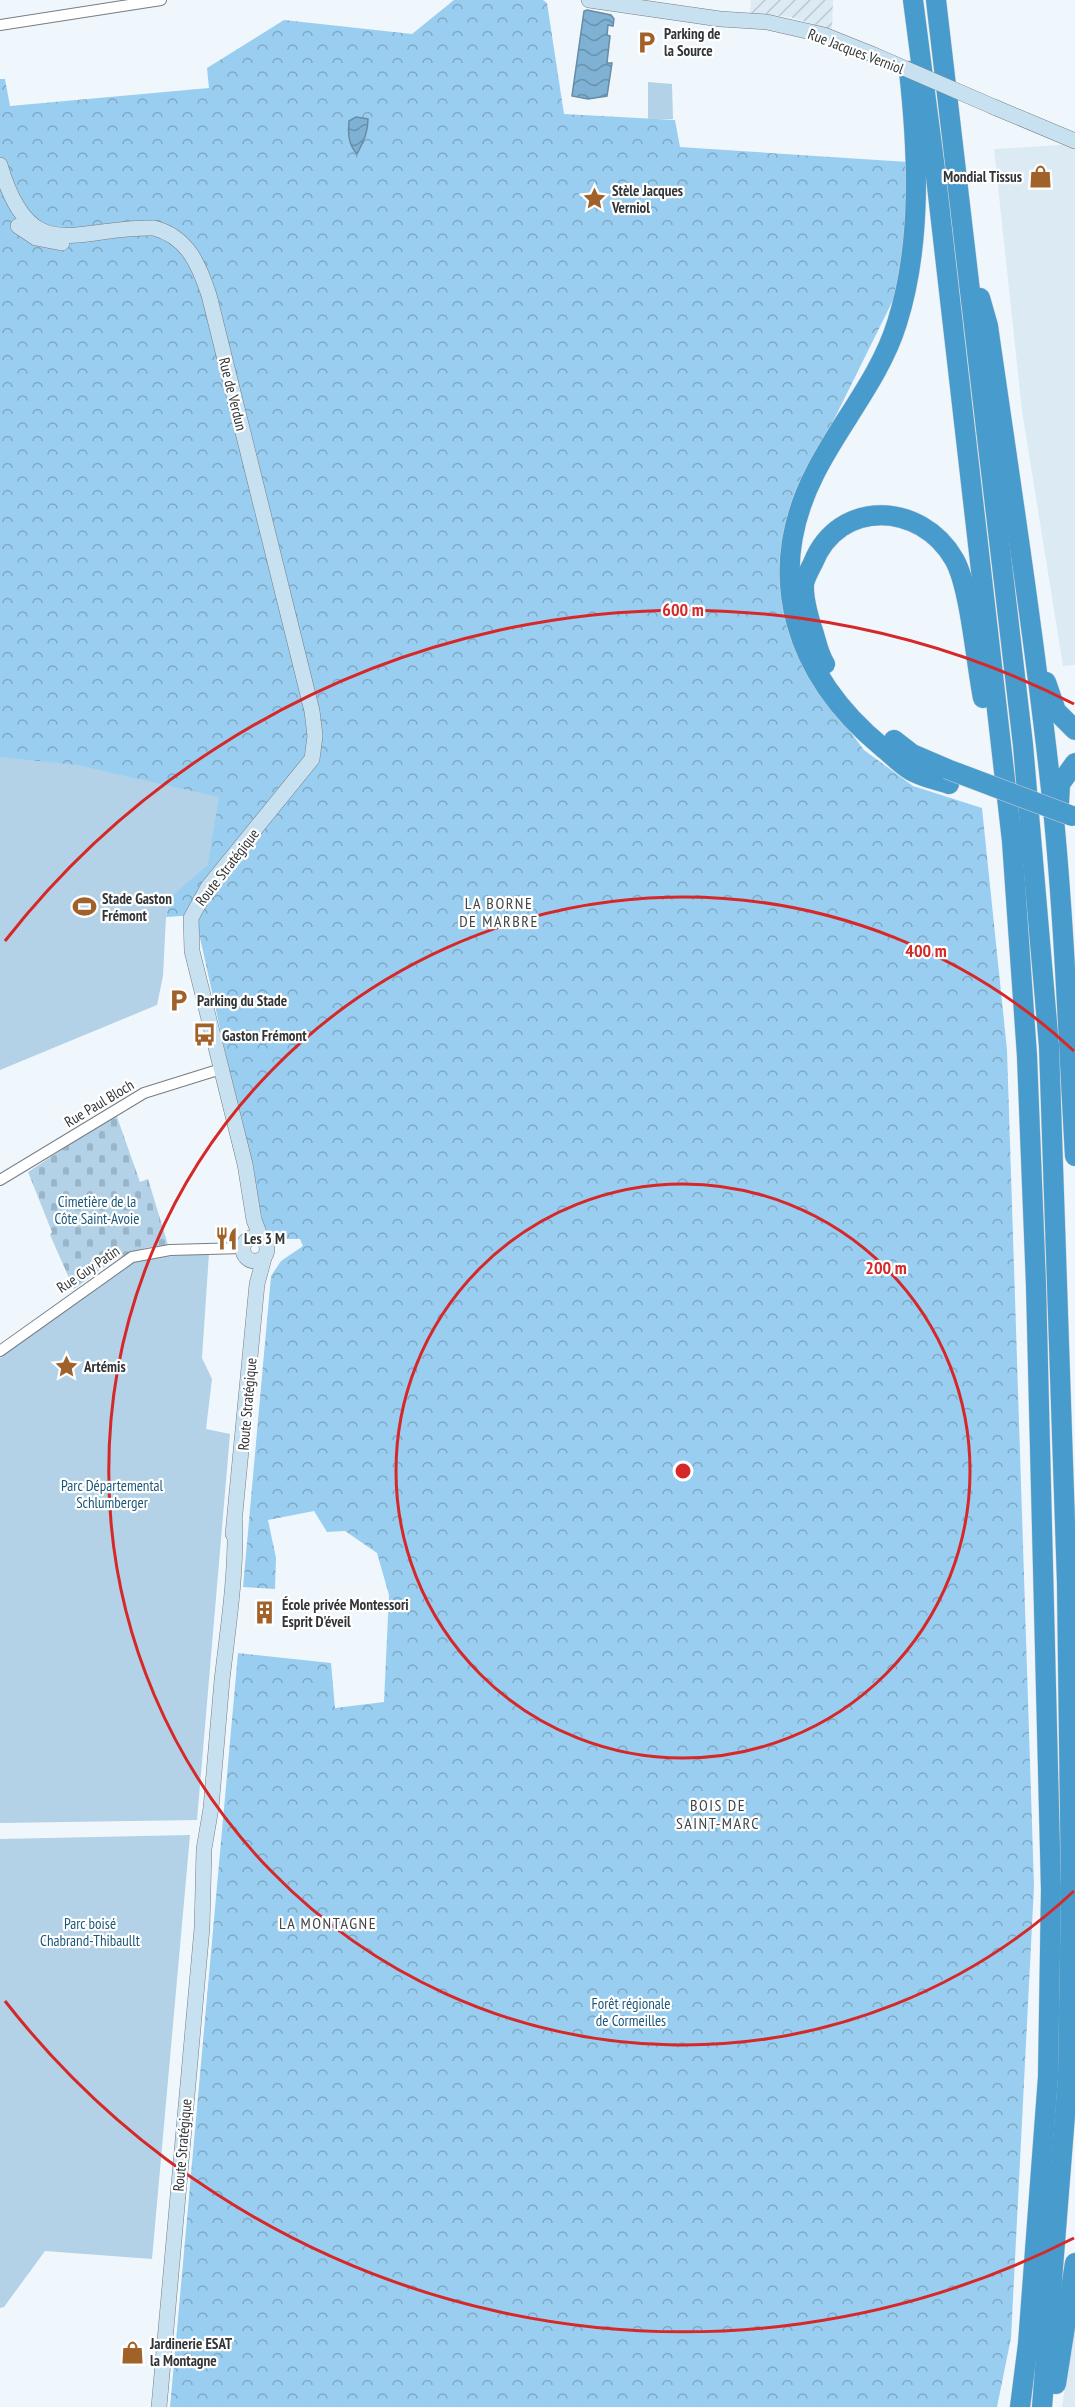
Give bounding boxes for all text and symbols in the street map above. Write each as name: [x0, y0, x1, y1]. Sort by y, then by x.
place label: Parking de la Source: [664, 24, 721, 60]
street label: Rue Jacques Verniol: [805, 24, 907, 78]
parking icon: Parking de la Source: [633, 29, 659, 55]
shop icon: Mondial Tissus: [1027, 163, 1053, 189]
place label: Mondial Tissus: [943, 167, 1022, 186]
place label: Stèle Jacques Verniol: [611, 181, 683, 217]
place icon: Stèle Jacques Verniol: [581, 186, 607, 212]
street label: Rue de Verdun: [215, 355, 251, 433]
text: 600 m: [662, 598, 704, 621]
street label: Route Stratégique: [191, 825, 263, 909]
place label: Stade Gaston Frémont: [102, 889, 172, 925]
district label: LA BORNE DE MARBRE: [459, 893, 539, 931]
sports icon: Stade Gaston Frémont: [71, 894, 97, 920]
text: 400 m: [905, 939, 947, 962]
parking icon: Parking du Stade: [166, 987, 192, 1013]
place label: Parking du Stade: [197, 991, 287, 1010]
bus stop icon: Gaston Frémont: [191, 1022, 217, 1048]
place label: Gaston Frémont: [222, 1026, 307, 1045]
street label: Rue Paul Bloch: [61, 1075, 137, 1131]
park label: Cimetière de la Côte Saint-Avoie: [54, 1192, 140, 1228]
restaurant icon: Les 3 M: [213, 1225, 239, 1251]
place label: Les 3 M: [244, 1229, 285, 1248]
street label: Rue Guy Patin: [53, 1241, 123, 1297]
text: 200 m: [865, 1256, 907, 1279]
place icon: Artémis: [53, 1353, 79, 1379]
place label: Artémis: [83, 1357, 126, 1376]
street label: Route Stratégique: [233, 1357, 261, 1451]
centre of rings: [673, 1461, 693, 1481]
park label: Parc Départemental Schlumberger: [61, 1476, 164, 1512]
place label: École privée Montessori Esprit D'éveil: [282, 1595, 409, 1631]
building icon: École privée Montessori Esprit D'éveil: [251, 1600, 277, 1626]
district label: BOIS DE SAINT-MARC: [676, 1795, 760, 1833]
district label: LA MONTAGNE: [279, 1913, 377, 1933]
park label: Parc boisé Chabrand-Thibaullt: [40, 1914, 140, 1950]
park label: Forêt régionale de Cormeilles: [592, 1994, 670, 2030]
street label: Route Stratégique: [168, 2098, 196, 2192]
place label: Jardinerie ESAT la Montagne: [149, 2334, 232, 2370]
shop icon: Jardinerie ESAT la Montagne: [119, 2339, 145, 2365]

